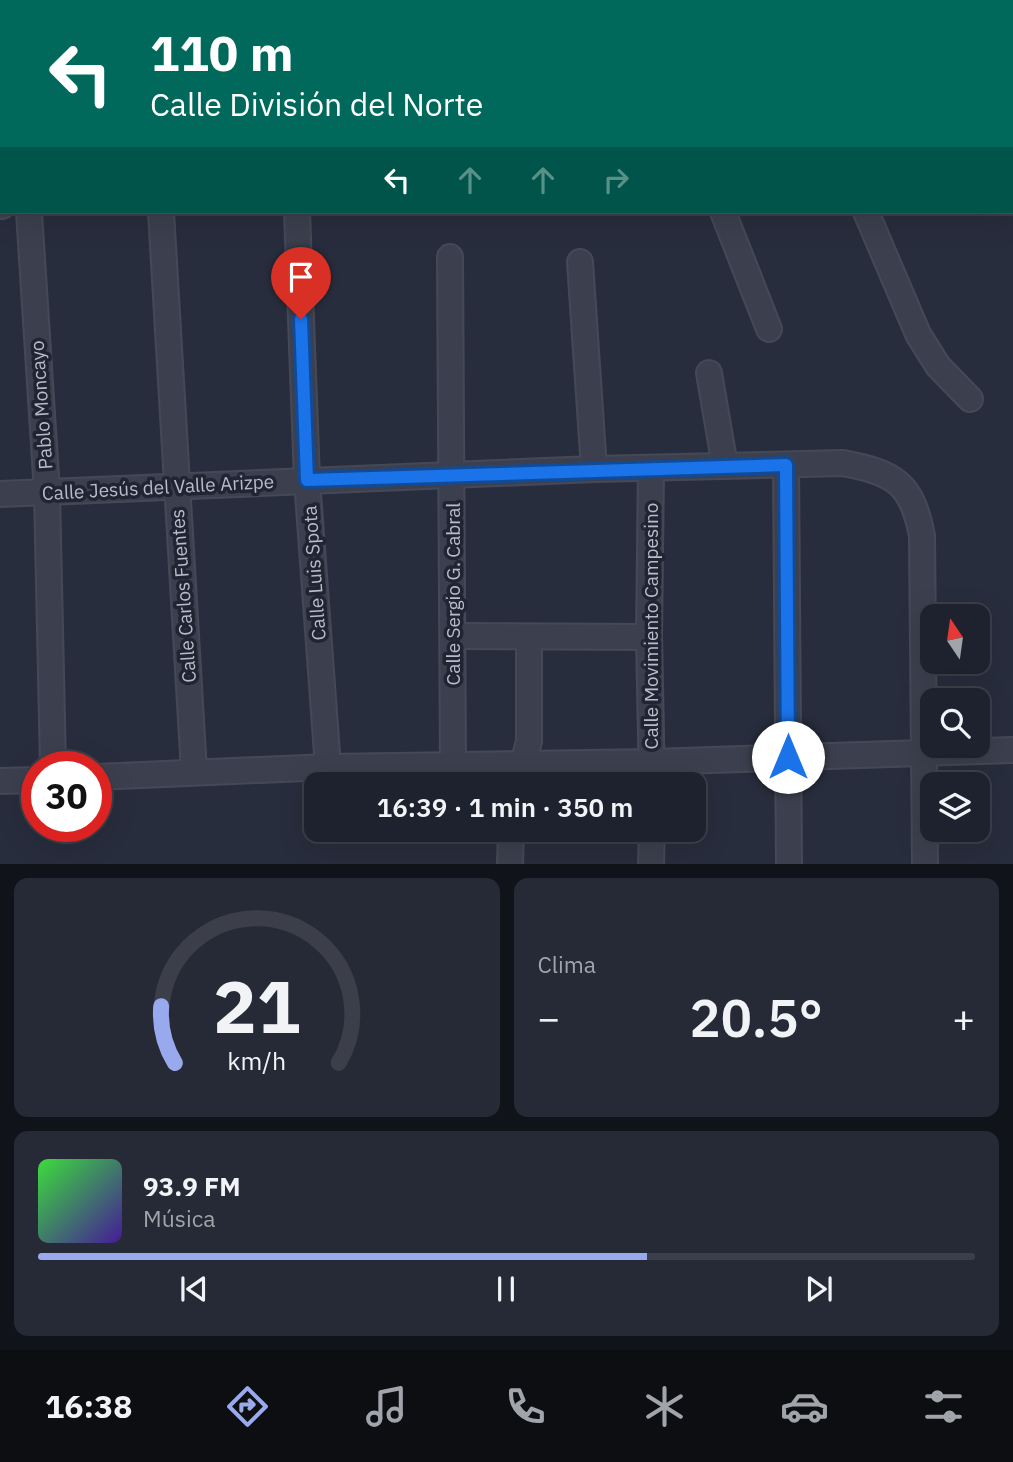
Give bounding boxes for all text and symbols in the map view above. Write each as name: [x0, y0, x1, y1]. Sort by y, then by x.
text: 110 m: [150, 21, 294, 84]
icon: left: [35, 28, 126, 119]
text: Calle División del Norte: [150, 83, 483, 125]
icon: left: [378, 161, 416, 199]
icon: ahead: [451, 161, 489, 199]
icon: ahead: [524, 161, 562, 199]
icon: right: [597, 161, 635, 199]
pin: [271, 247, 331, 319]
icon: arrive: [282, 258, 320, 296]
street label: Pablo Moncayo: [25, 340, 57, 470]
street label: Calle Jesús del Valle Arizpe: [41, 469, 275, 505]
street label: Calle Sergio G. Cabral: [441, 502, 465, 686]
street label: Calle Movimiento Campesino: [639, 503, 663, 749]
street label: Calle Luis Spota: [297, 505, 331, 641]
street label: Calle Carlos Fuentes: [165, 508, 201, 684]
north arrow: [920, 604, 990, 674]
map controls: [920, 604, 990, 842]
button: search: [920, 688, 990, 758]
position arrow: [751, 720, 825, 794]
speed limit sign: 30: [21, 751, 112, 842]
button: layers: [920, 772, 990, 842]
text: 16:39 · 1 min · 350 m: [377, 790, 633, 824]
text: Clima: [538, 949, 596, 979]
text: 21: [213, 959, 300, 1054]
text: 20.5°: [689, 984, 823, 1051]
text: −: [538, 993, 560, 1042]
text: +: [952, 993, 975, 1042]
text: km/h: [227, 1044, 286, 1077]
text: 93.9 FM: [143, 1169, 241, 1203]
text: Música: [143, 1203, 216, 1233]
icon: previous: [175, 1270, 213, 1308]
icon: pause: [487, 1270, 525, 1308]
icon: next: [800, 1270, 838, 1308]
icon: directions: [223, 1382, 272, 1431]
icon: music: [362, 1382, 411, 1431]
icon: phone: [501, 1382, 550, 1431]
icon: climate: [640, 1382, 689, 1431]
icon: car: [780, 1382, 829, 1431]
icon: filters: [919, 1382, 968, 1431]
text: 16:38: [45, 1385, 132, 1427]

